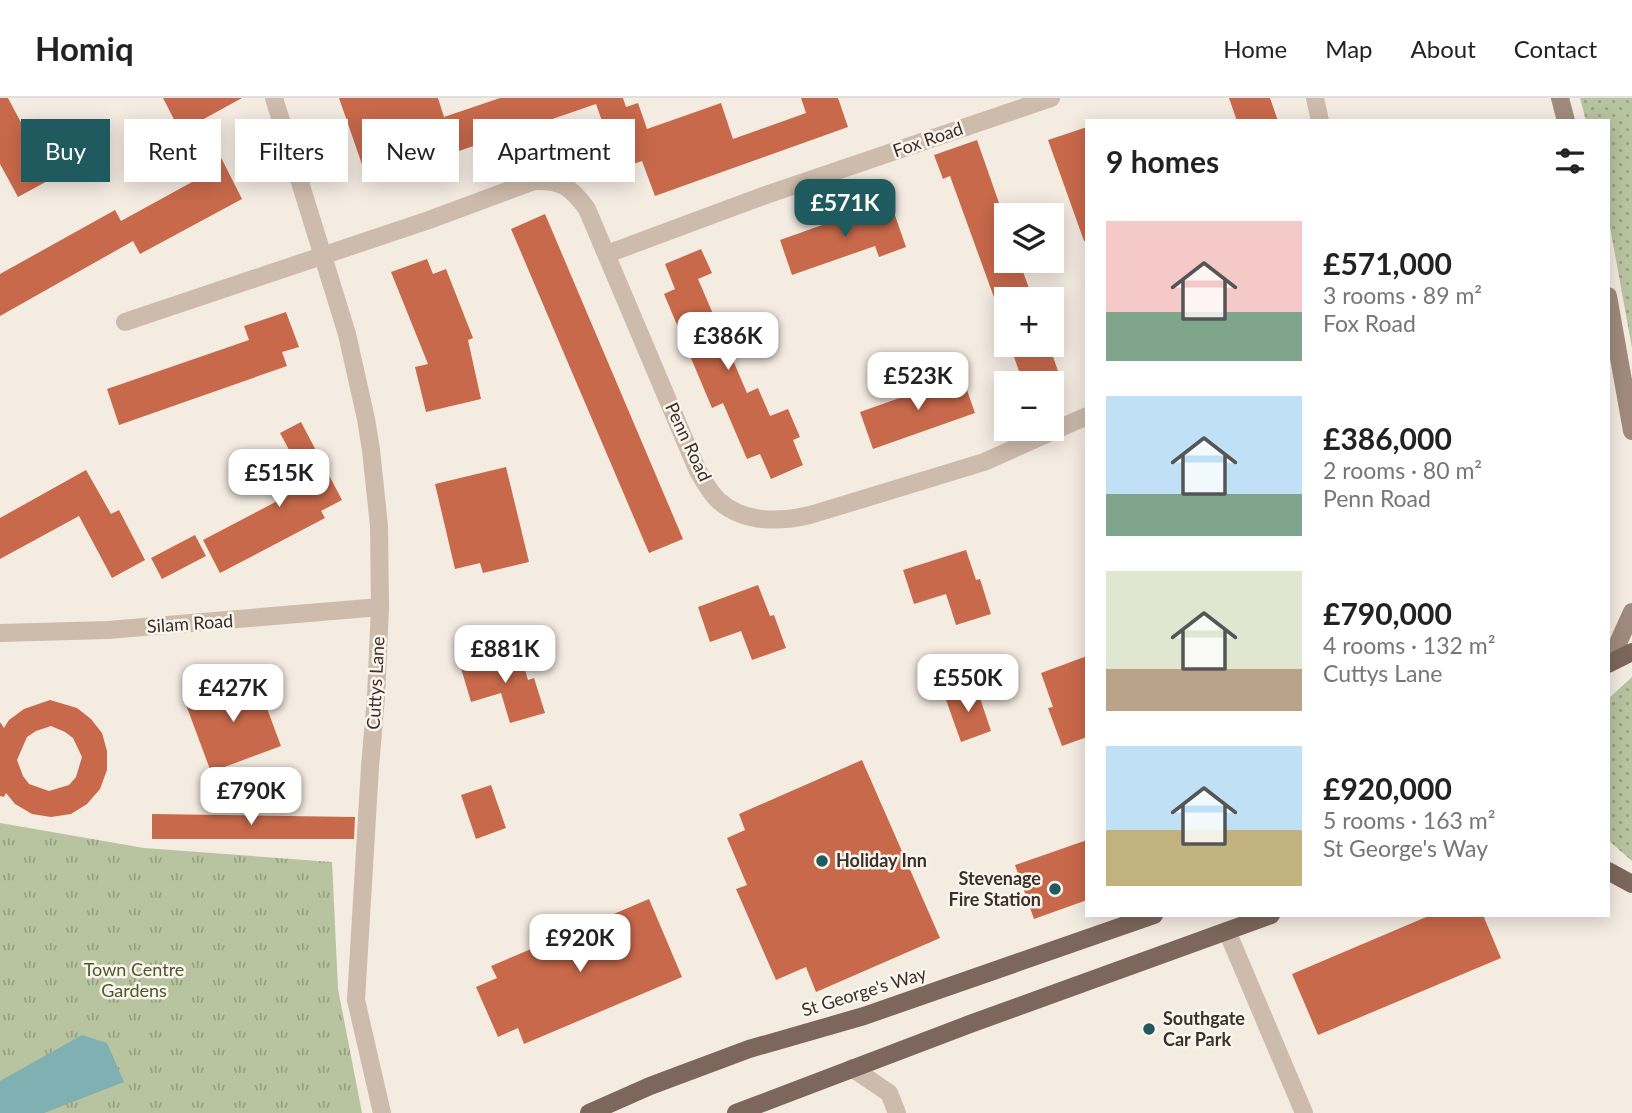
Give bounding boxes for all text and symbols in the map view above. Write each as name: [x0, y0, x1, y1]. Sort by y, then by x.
text: Homiq: [35, 28, 134, 68]
text: Home: [1223, 34, 1287, 63]
text: Map: [1325, 34, 1373, 63]
text: About: [1411, 34, 1476, 63]
text: Contact: [1514, 34, 1597, 63]
street label: Fox Road: [890, 117, 966, 161]
chip: Buy: [21, 119, 110, 182]
chip: Rent: [124, 119, 221, 182]
chip: Filters: [235, 119, 348, 182]
chip: New: [362, 119, 459, 182]
chip: Apartment: [473, 119, 635, 182]
icon: filters: [1551, 142, 1589, 180]
text: 9 homes: [1106, 143, 1219, 179]
pin: £571K: [796, 180, 894, 239]
text: £571K: [810, 188, 880, 216]
map controls: [994, 203, 1064, 441]
button: layers: [994, 203, 1064, 273]
text: £571,000: [1323, 245, 1452, 281]
icon: home: [1162, 249, 1246, 333]
text: 3 rooms · 89 m²: [1323, 281, 1482, 309]
button: +: [994, 287, 1064, 357]
text: Fox Road: [1323, 309, 1416, 337]
pin: £386K: [679, 313, 777, 372]
text: £386K: [693, 321, 763, 349]
pin: £523K: [869, 352, 967, 412]
text: £523K: [883, 361, 953, 389]
button: −: [994, 371, 1064, 441]
street label: Penn Road: [661, 399, 717, 485]
text: £386,000: [1323, 420, 1452, 456]
icon: home: [1162, 424, 1246, 508]
pin: £515K: [230, 450, 328, 509]
text: 2 rooms · 80 m²: [1323, 456, 1482, 484]
text: £515K: [244, 458, 314, 486]
text: Penn Road: [1323, 484, 1431, 512]
text: £790,000: [1323, 595, 1452, 631]
icon: home: [1162, 599, 1246, 683]
street label: Silam Road: [146, 609, 234, 637]
pin: £881K: [456, 626, 554, 685]
text: 4 rooms · 132 m²: [1323, 631, 1495, 659]
text: £881K: [470, 634, 540, 662]
street label: Cuttys Lane: [362, 636, 388, 730]
pin: £550K: [919, 654, 1017, 714]
text: Cuttys Lane: [1323, 659, 1442, 687]
text: £550K: [933, 663, 1003, 691]
pin: £427K: [184, 664, 282, 724]
text: £427K: [198, 673, 268, 701]
pin: £790K: [202, 768, 300, 827]
text: £920,000: [1323, 770, 1452, 806]
icon: home: [1162, 774, 1246, 858]
text: £790K: [216, 776, 286, 804]
text: 5 rooms · 163 m²: [1323, 806, 1495, 834]
text: St George's Way: [1323, 834, 1488, 862]
place label: Holiday Inn: [836, 849, 927, 871]
marker: Holiday Inn: [814, 853, 830, 869]
place label: Stevenage Fire Station: [949, 867, 1041, 910]
marker: Stevenage Fire Station: [1047, 881, 1063, 897]
pin: £920K: [531, 914, 629, 974]
text: £920K: [545, 923, 615, 951]
park label: Town Centre Gardens: [84, 958, 184, 1001]
street label: St George's Way: [799, 961, 929, 1020]
place label: Southgate Car Park: [1163, 1007, 1245, 1050]
marker: Southgate Car Park: [1141, 1021, 1157, 1037]

